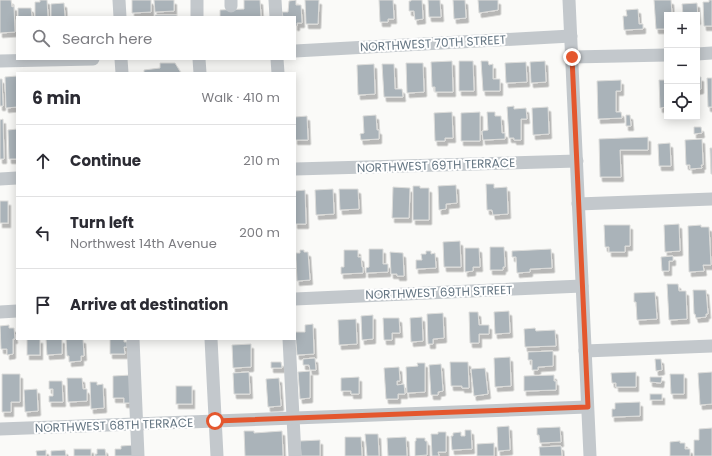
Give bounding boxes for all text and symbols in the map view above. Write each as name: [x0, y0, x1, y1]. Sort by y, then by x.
map controls: [664, 12, 700, 120]
button: +: [664, 12, 700, 48]
search box: [16, 16, 296, 60]
icon: search: [30, 27, 52, 49]
text: Search here: [62, 28, 152, 49]
street label: NORTHWEST 70TH STREET: [360, 31, 507, 55]
route end: [563, 48, 581, 66]
button: −: [664, 48, 700, 84]
button: locate: [664, 84, 700, 120]
text: 6 min: [32, 86, 81, 110]
text: Walk · 410 m: [202, 88, 280, 107]
icon: ahead: [32, 150, 54, 172]
text: Continue: [70, 150, 141, 171]
text: 210 m: [243, 151, 280, 170]
street label: NORTHWEST 69TH TERRACE: [357, 154, 515, 176]
text: Turn left: [70, 212, 134, 233]
icon: left: [32, 222, 54, 244]
text: 200 m: [239, 223, 280, 242]
text: Northwest 14th Avenue: [70, 234, 217, 253]
street label: NORTHWEST 69TH STREET: [365, 281, 513, 303]
icon: arrive: [32, 294, 54, 316]
text: Arrive at destination: [70, 294, 228, 315]
route start: [206, 412, 224, 430]
street label: NORTHWEST 68TH TERRACE: [34, 414, 194, 436]

